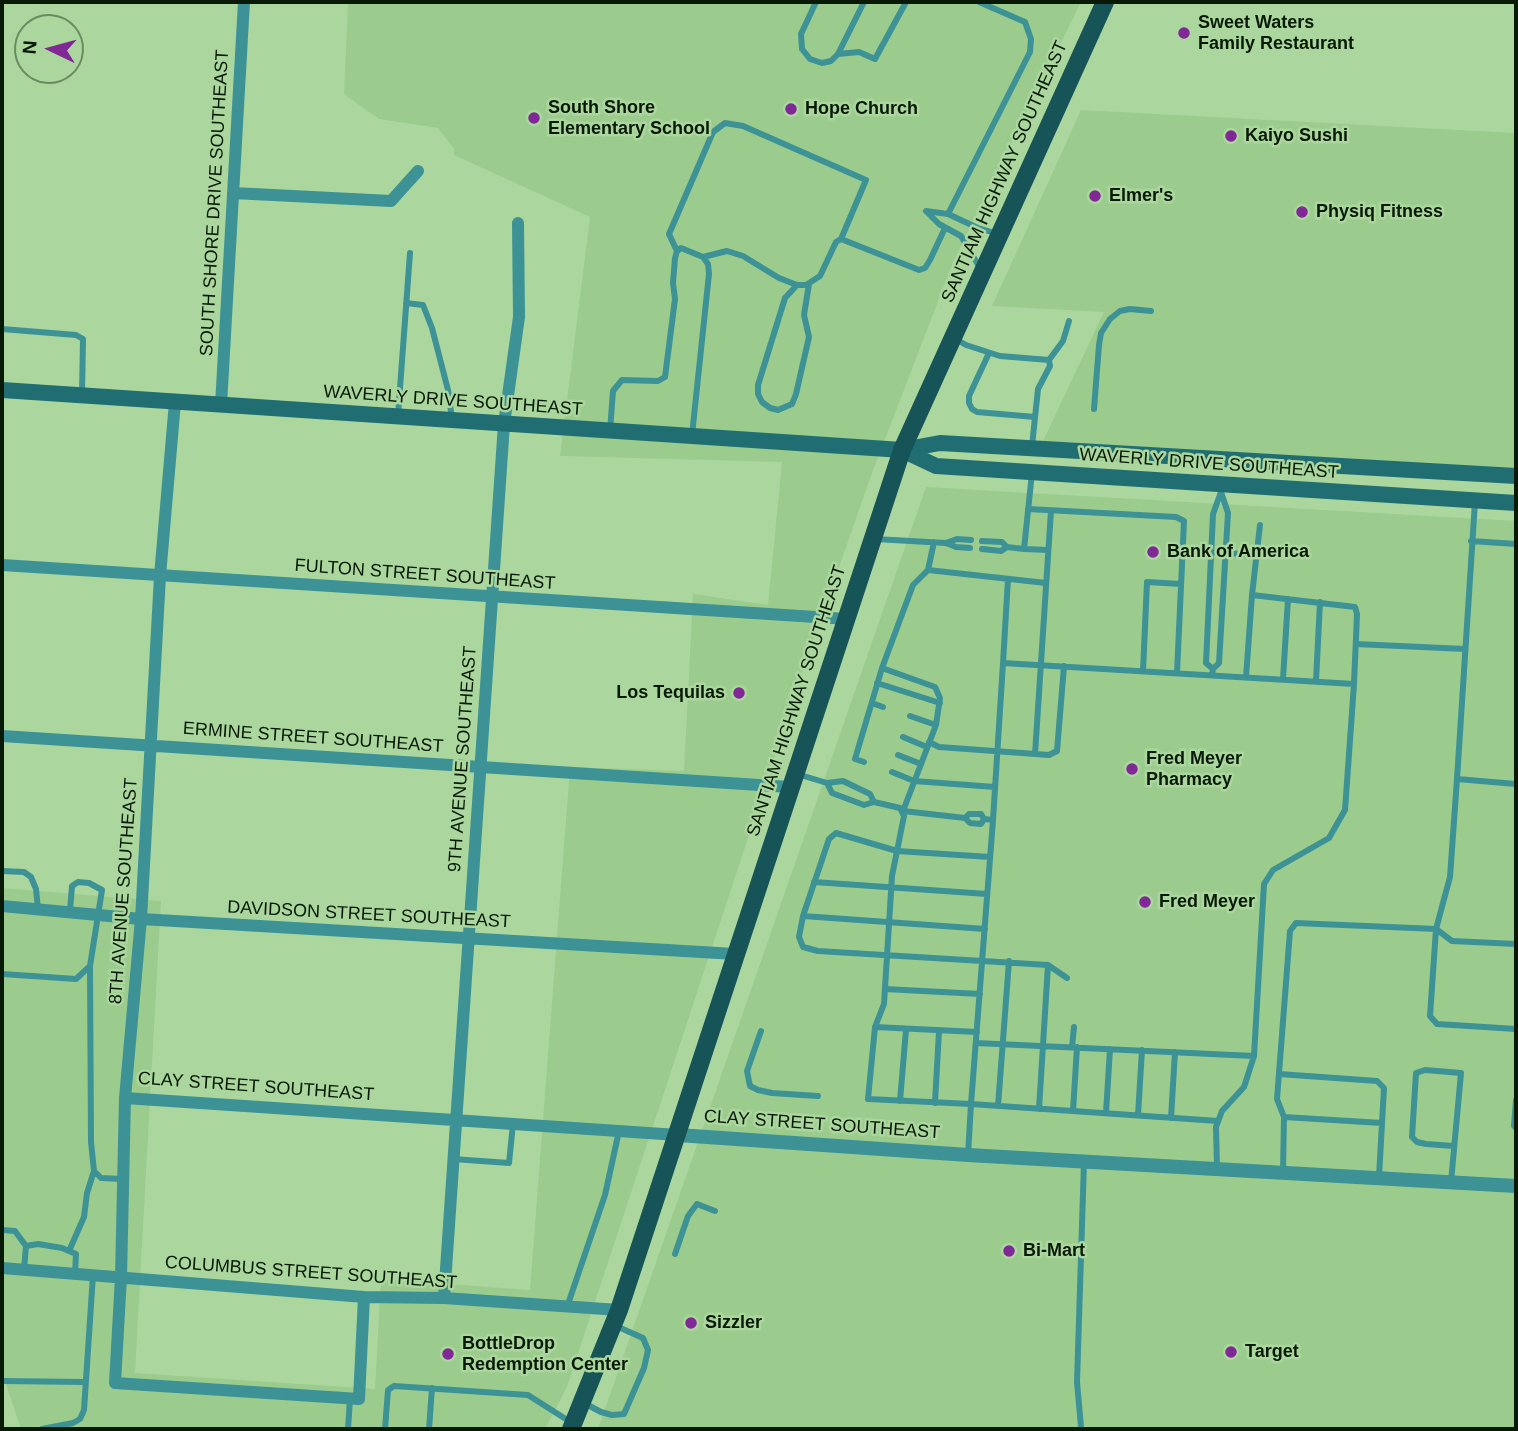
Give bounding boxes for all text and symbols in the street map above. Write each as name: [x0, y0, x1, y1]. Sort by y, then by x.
place label: Sweet Waters Family Restaurant: [1198, 12, 1354, 54]
north arrow: [14, 14, 84, 84]
marker: Sweet Waters Family Restaurant: [1176, 25, 1192, 41]
street label: SANTIAM HIGHWAY SOUTHEAST: [937, 38, 1073, 306]
text: N: [19, 40, 41, 55]
street label: SOUTH SHORE DRIVE SOUTHEAST: [196, 49, 234, 357]
place label: South Shore Elementary School: [548, 97, 710, 140]
place label: Hope Church: [805, 98, 918, 120]
marker: Hope Church: [783, 101, 799, 117]
marker: South Shore Elementary School: [526, 110, 542, 126]
place label: Kaiyo Sushi: [1245, 125, 1348, 147]
marker: Kaiyo Sushi: [1223, 128, 1239, 144]
place label: Elmer's: [1109, 185, 1173, 207]
marker: Elmer's: [1087, 188, 1103, 204]
place label: Physiq Fitness: [1316, 201, 1443, 223]
marker: Physiq Fitness: [1294, 204, 1310, 220]
street label: WAVERLY DRIVE SOUTHEAST: [323, 381, 583, 421]
street label: WAVERLY DRIVE SOUTHEAST: [1079, 444, 1339, 484]
place label: Bank of America: [1167, 541, 1309, 563]
marker: Bank of America: [1145, 544, 1161, 560]
street label: FULTON STREET SOUTHEAST: [294, 555, 556, 595]
street label: SANTIAM HIGHWAY SOUTHEAST: [743, 563, 851, 839]
street label: 9TH AVENUE SOUTHEAST: [444, 645, 482, 873]
place label: Los Tequilas: [616, 682, 725, 704]
marker: Los Tequilas: [731, 685, 747, 701]
street label: ERMINE STREET SOUTHEAST: [182, 718, 444, 758]
place label: Fred Meyer Pharmacy: [1146, 748, 1242, 790]
marker: Fred Meyer Pharmacy: [1124, 761, 1140, 777]
street label: 8TH AVENUE SOUTHEAST: [105, 777, 143, 1005]
place label: Fred Meyer: [1159, 891, 1255, 913]
marker: Fred Meyer: [1137, 894, 1153, 910]
street label: DAVIDSON STREET SOUTHEAST: [227, 897, 511, 933]
street label: CLAY STREET SOUTHEAST: [137, 1068, 375, 1106]
street label: CLAY STREET SOUTHEAST: [703, 1106, 941, 1144]
place label: Bi-Mart: [1023, 1240, 1085, 1262]
marker: Bi-Mart: [1001, 1243, 1017, 1259]
street label: COLUMBUS STREET SOUTHEAST: [164, 1252, 458, 1294]
place label: Sizzler: [705, 1312, 762, 1334]
marker: Sizzler: [683, 1315, 699, 1331]
place label: BottleDrop Redemption Center: [462, 1333, 628, 1376]
place label: Target: [1245, 1341, 1299, 1363]
marker: Target: [1223, 1344, 1239, 1360]
marker: BottleDrop Redemption Center: [440, 1346, 456, 1362]

